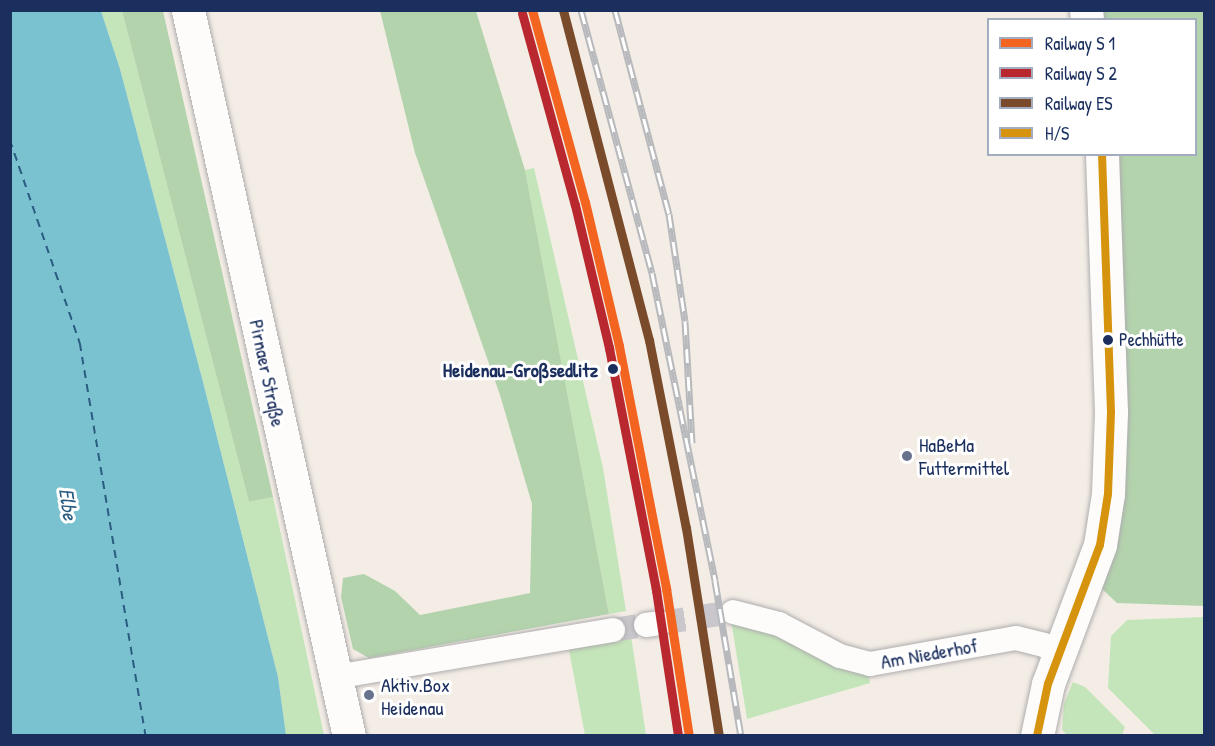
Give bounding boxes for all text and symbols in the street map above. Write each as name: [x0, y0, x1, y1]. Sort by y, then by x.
legend: [987, 18, 1197, 156]
text: Railway S 1: [1045, 31, 1115, 56]
text: Railway S 2: [1045, 61, 1117, 86]
text: Railway ES: [1045, 91, 1112, 116]
text: H/S: [1045, 121, 1069, 146]
street label: Pirnaer Straße: [245, 317, 291, 429]
place label: Pechhütte: [1119, 329, 1184, 351]
marker: Pechhütte: [1102, 334, 1114, 346]
place label: Heidenau-Großsedlitz: [443, 357, 598, 381]
marker: Heidenau-Großsedlitz: [603, 359, 623, 379]
place label: HaBeMa Futtermittel: [919, 432, 1009, 479]
marker: HaBeMa Futtermittel: [900, 449, 914, 463]
water label: Elbe: [53, 486, 83, 522]
street label: Am Niederhof: [879, 633, 979, 673]
place label: Aktiv.Box Heidenau: [381, 672, 450, 719]
marker: Aktiv.Box Heidenau: [362, 688, 376, 702]

